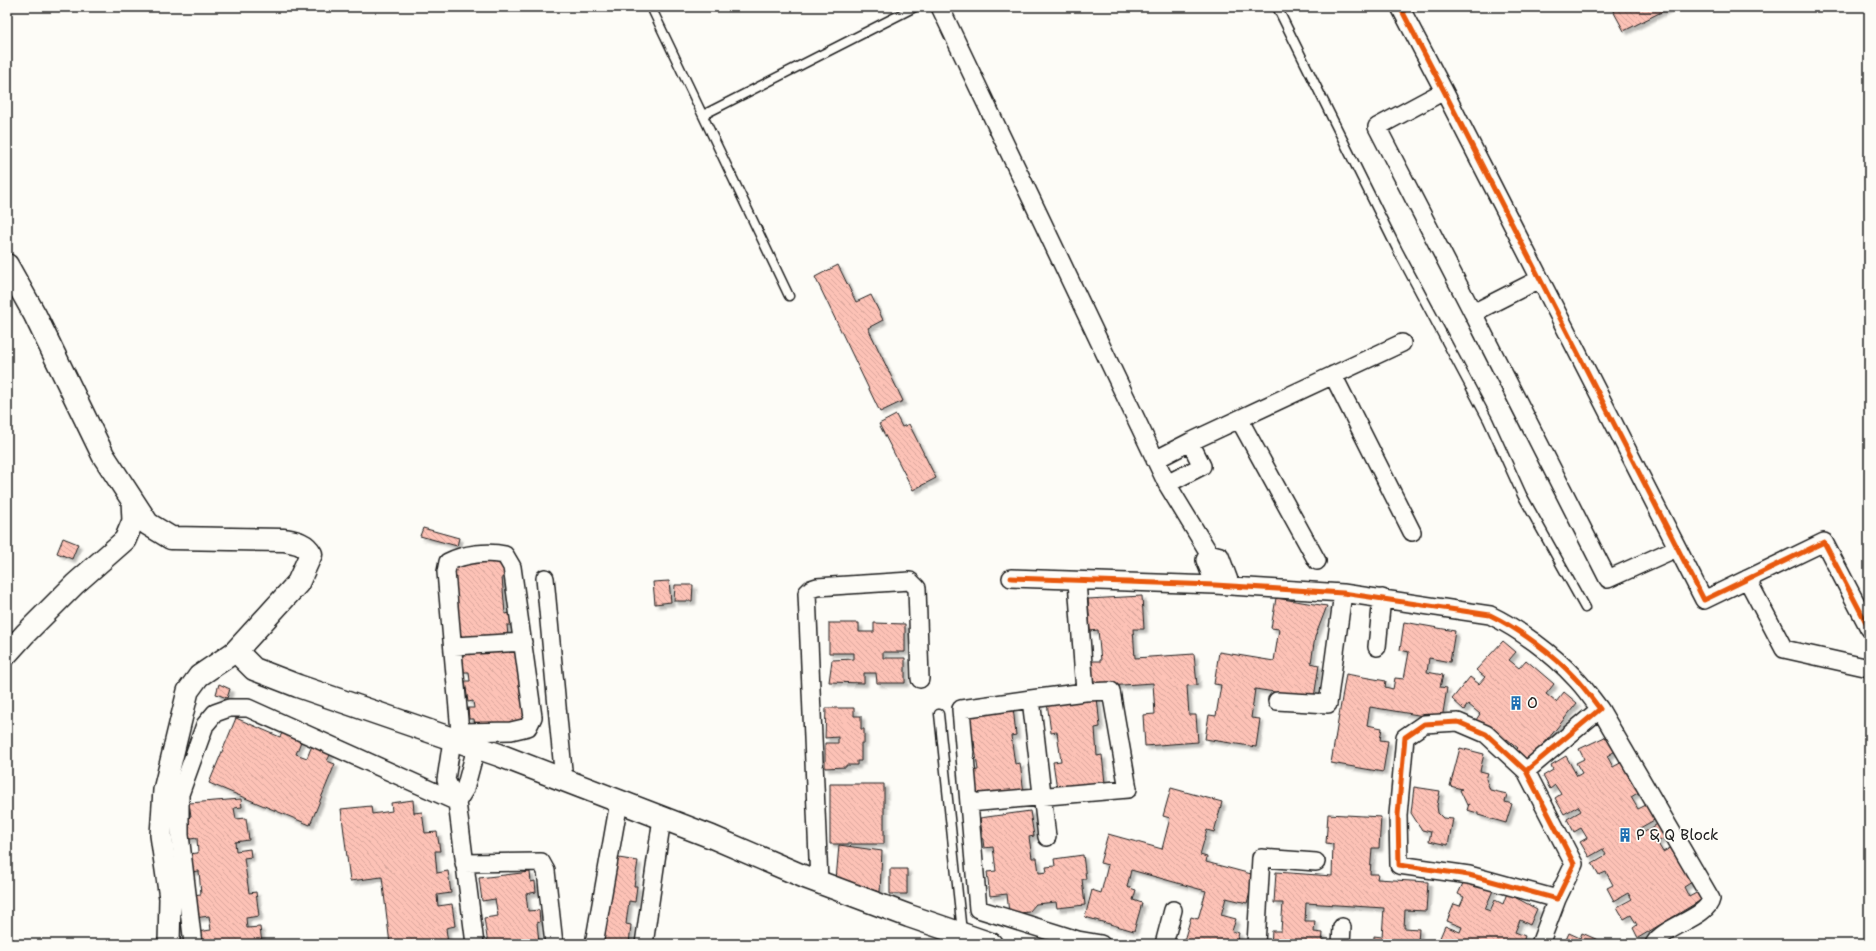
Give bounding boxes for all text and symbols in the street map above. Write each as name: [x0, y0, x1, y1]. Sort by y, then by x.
place label: O: [1527, 693, 1538, 713]
building icon: O: [1508, 695, 1524, 711]
place label: P & Q Block: [1636, 825, 1719, 845]
building icon: P & Q Block: [1617, 827, 1633, 843]

